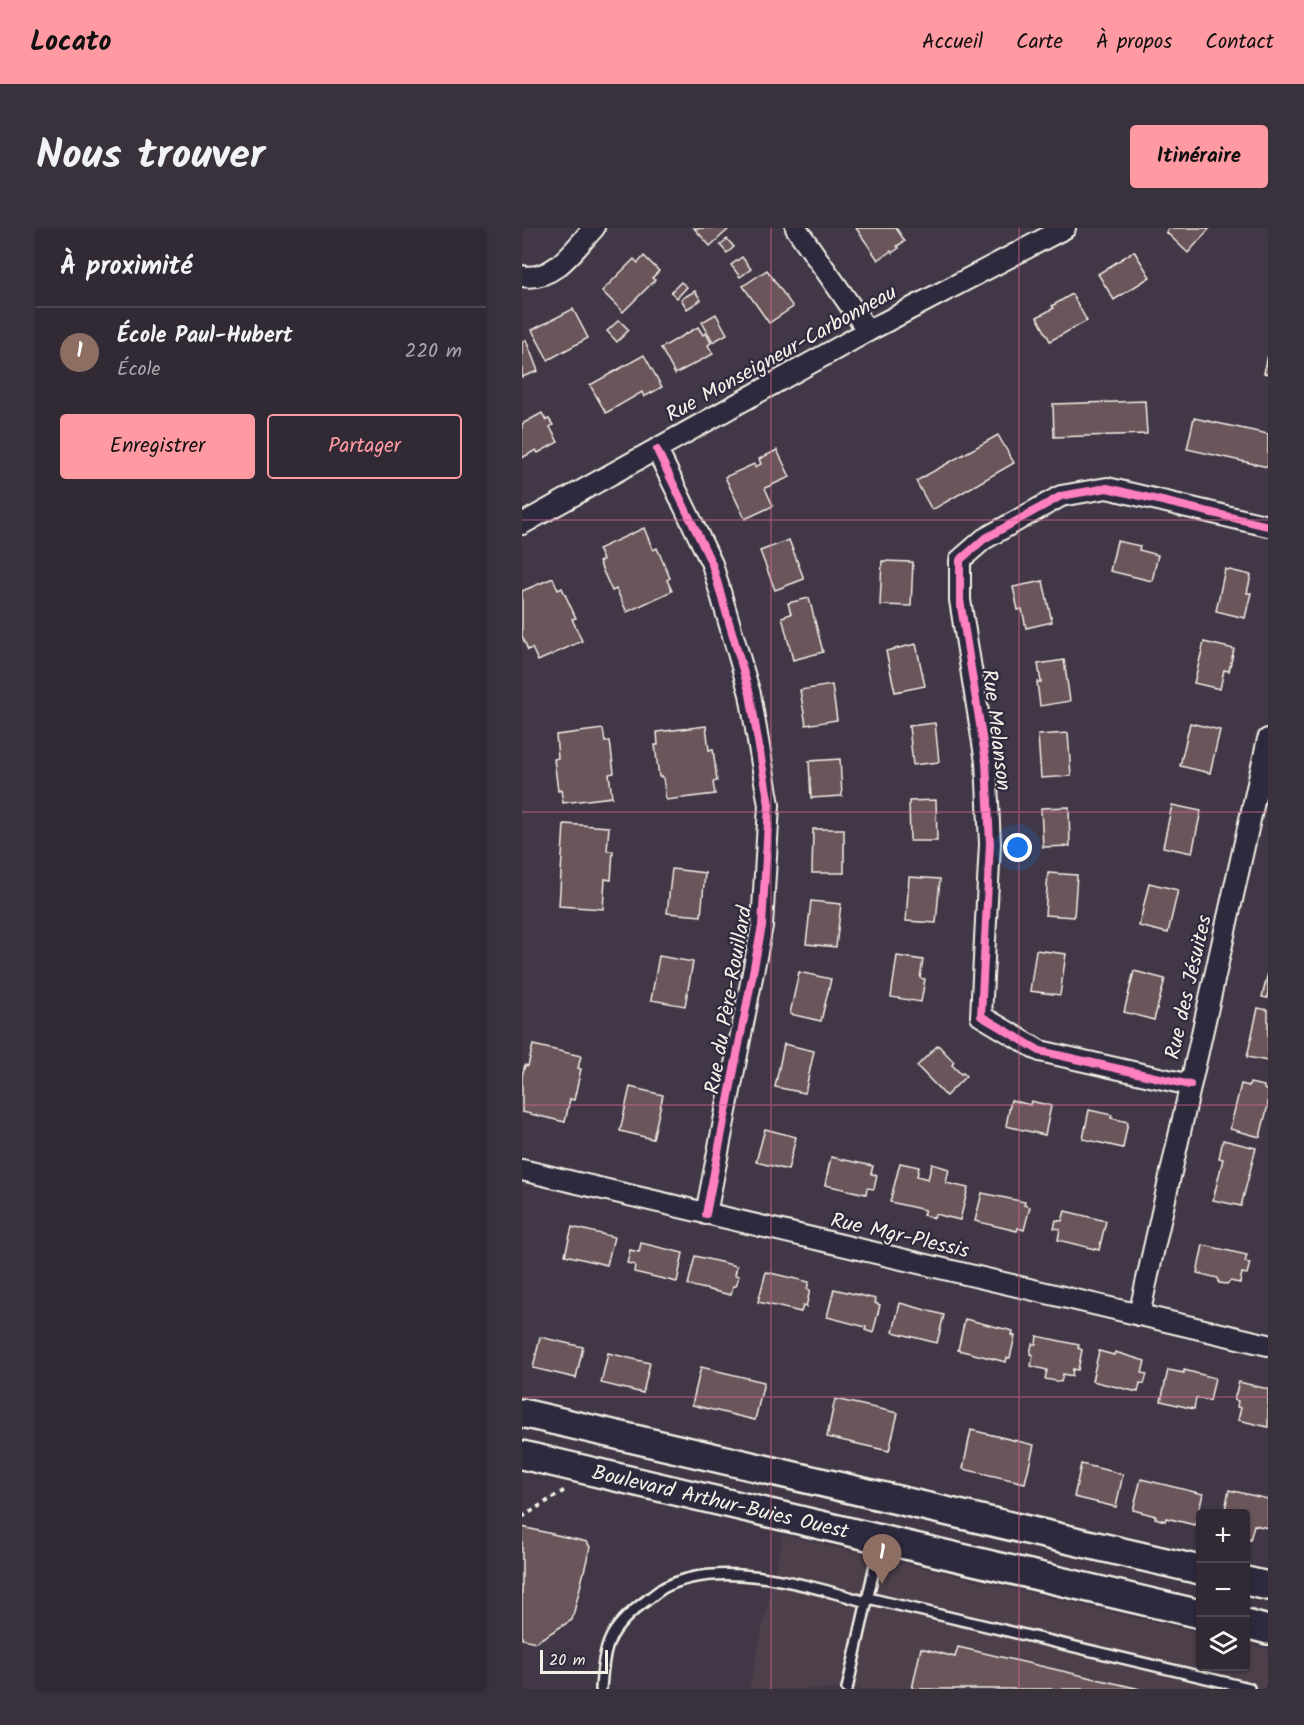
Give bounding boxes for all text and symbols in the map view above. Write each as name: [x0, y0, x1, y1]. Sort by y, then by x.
text: Locato: [30, 20, 111, 65]
text: Accueil: [922, 26, 983, 59]
text: Carte: [1016, 26, 1063, 59]
text: À propos: [1096, 26, 1172, 59]
text: Contact: [1205, 26, 1274, 59]
text: Nous trouver: [36, 123, 265, 190]
button: Itinéraire: [1130, 125, 1268, 188]
text: À proximité: [60, 246, 192, 288]
street label: Rue Monseigneur-Carbonneau: [660, 277, 903, 432]
text: École Paul-Hubert: [117, 319, 293, 354]
text: 1: [76, 336, 83, 368]
text: 220 m: [405, 336, 462, 368]
text: École: [117, 354, 161, 386]
button: Enregistrer: [60, 414, 255, 479]
button: Partager: [267, 414, 462, 479]
street label: Rue Melanson: [972, 668, 1019, 793]
your location: [1003, 833, 1032, 862]
street label: Rue du Père-Rouillard: [697, 903, 762, 1097]
street label: Rue des Jésuites: [1157, 912, 1222, 1063]
street label: Rue Mgr-Plessis: [827, 1205, 972, 1268]
street label: Boulevard Arthur-Buies Ouest: [589, 1457, 853, 1549]
map controls: [1196, 1509, 1250, 1671]
button: +: [1196, 1509, 1250, 1563]
pin: 1: [862, 1534, 902, 1584]
button: −: [1196, 1563, 1250, 1617]
button: layers: [1196, 1617, 1250, 1671]
scale bar: [540, 1647, 608, 1674]
text: 20 m: [549, 1648, 585, 1673]

